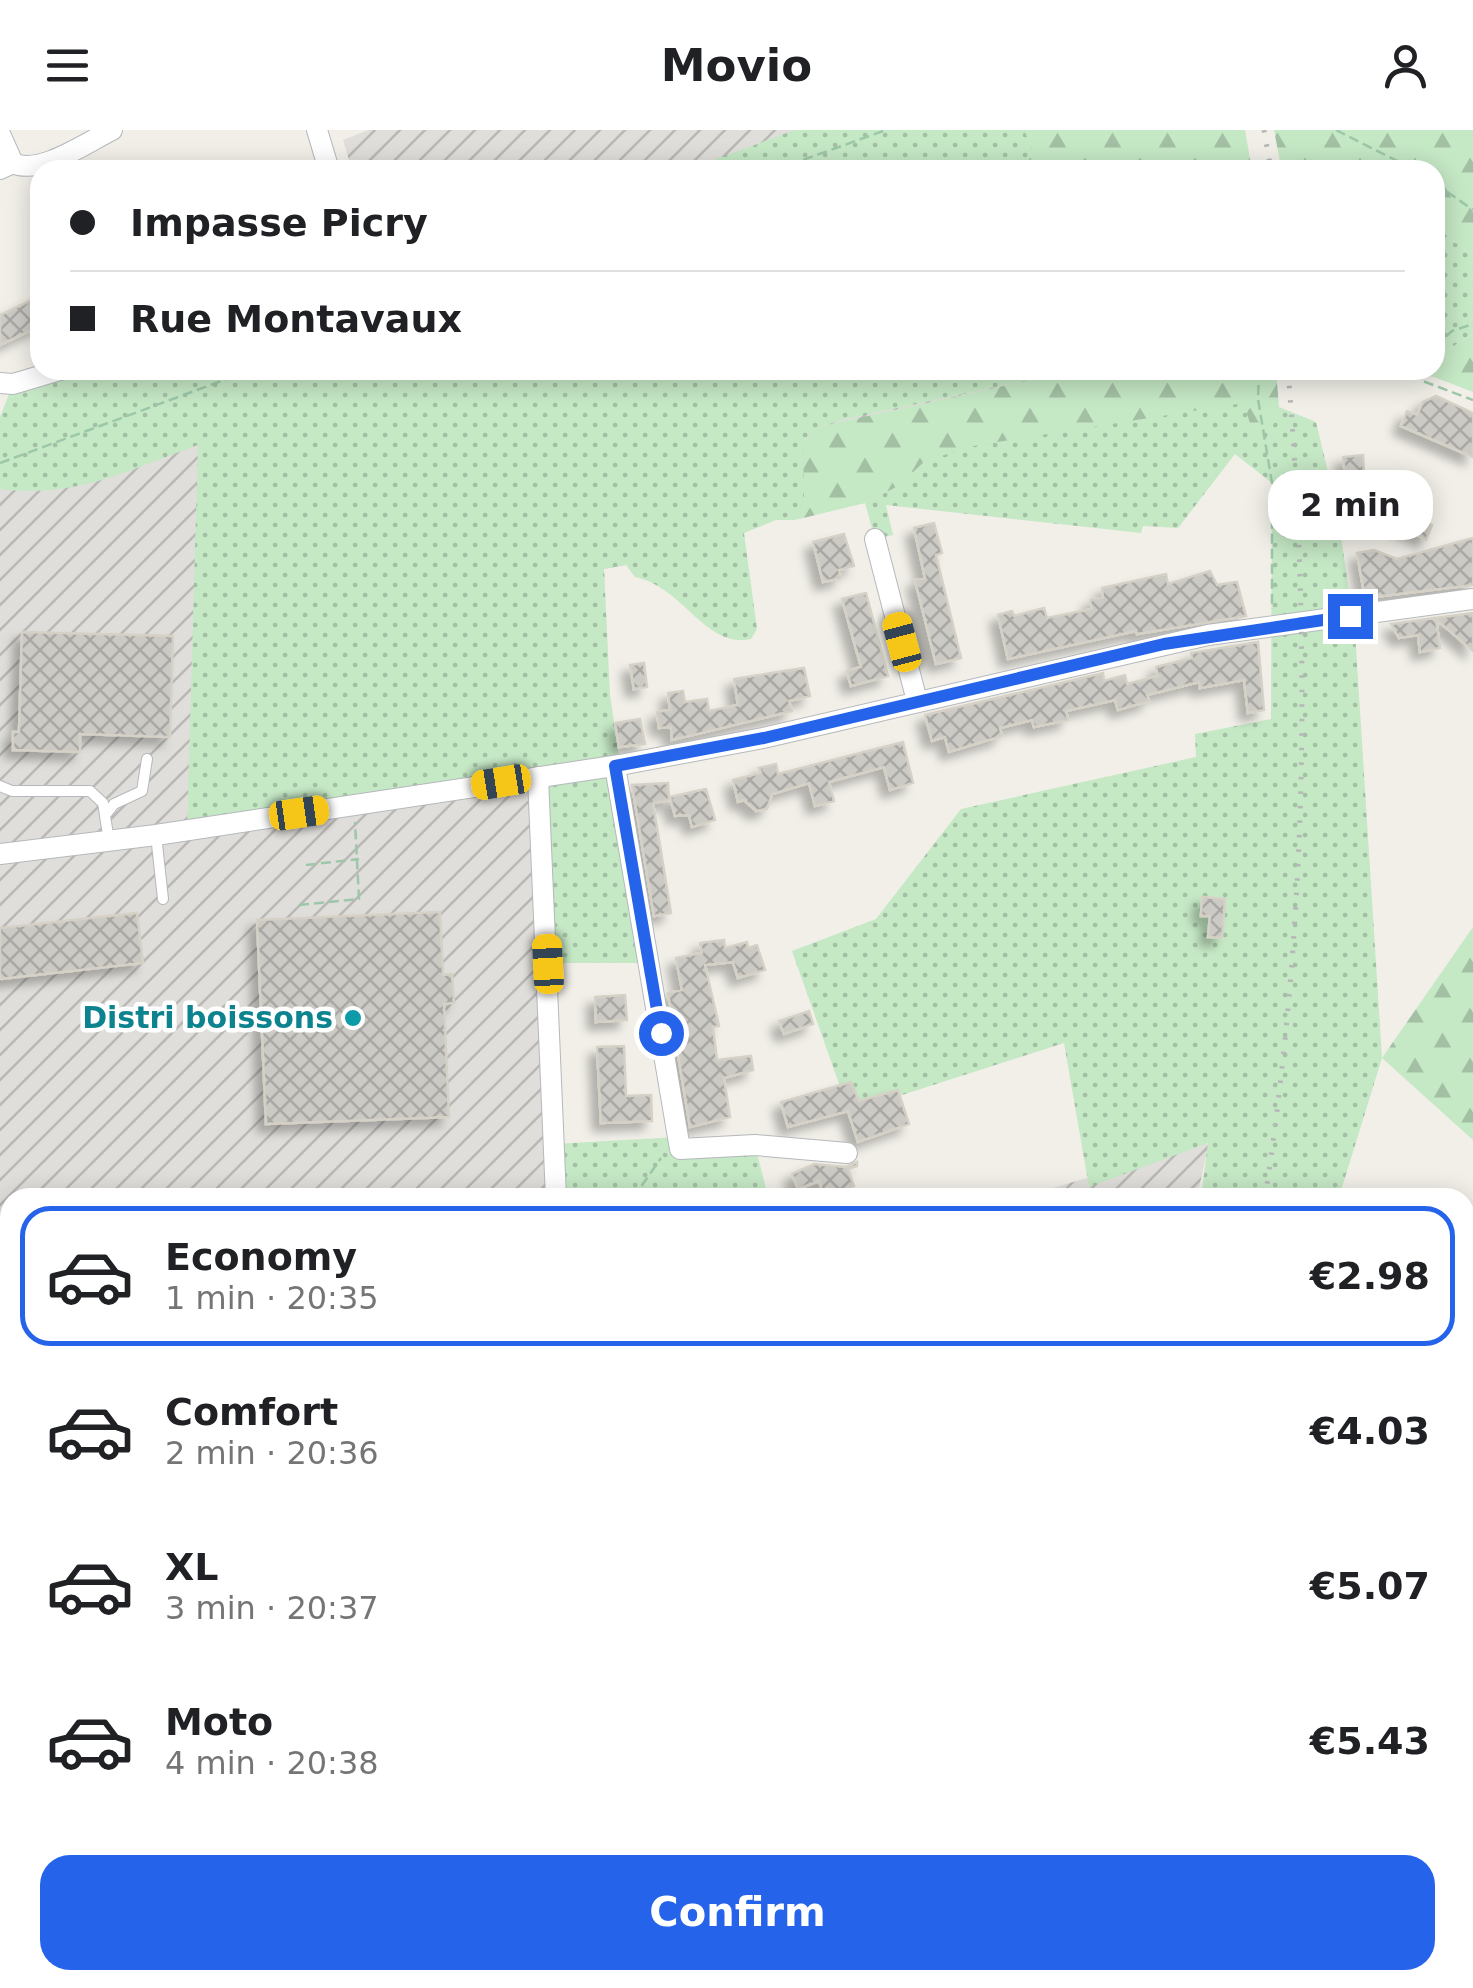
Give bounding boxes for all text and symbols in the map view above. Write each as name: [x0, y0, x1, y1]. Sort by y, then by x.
icon: menu: [40, 38, 95, 93]
icon: person: [1378, 38, 1433, 93]
text: Movio: [661, 39, 812, 92]
text: Impasse Picry: [130, 201, 428, 245]
text: Rue Montavaux: [130, 297, 462, 341]
callout: 2 min: [1268, 471, 1432, 541]
text: 2 min: [1300, 486, 1401, 524]
route end: [1328, 594, 1373, 639]
car: [880, 609, 924, 675]
car: [469, 762, 533, 802]
car: [267, 794, 331, 832]
car: [531, 933, 565, 995]
place label: Distri boissons: [82, 1000, 333, 1035]
marker: Distri boissons: [342, 1007, 364, 1029]
route start: [639, 1011, 684, 1056]
icon: car: [45, 1231, 135, 1321]
text: Economy: [165, 1235, 357, 1279]
text: €2.98: [1310, 1254, 1430, 1298]
text: 1 min · 20:35: [165, 1279, 379, 1317]
icon: car: [45, 1386, 135, 1476]
text: Comfort: [165, 1390, 338, 1434]
text: €4.03: [1310, 1409, 1430, 1453]
text: 2 min · 20:36: [165, 1434, 379, 1472]
icon: car: [45, 1541, 135, 1631]
text: XL: [165, 1545, 219, 1589]
text: €5.07: [1310, 1564, 1430, 1608]
text: 3 min · 20:37: [165, 1589, 379, 1627]
icon: car: [45, 1696, 135, 1786]
text: Moto: [165, 1700, 273, 1744]
text: €5.43: [1310, 1719, 1430, 1763]
text: 4 min · 20:38: [165, 1744, 379, 1782]
button: Confirm: [40, 1855, 1435, 1970]

